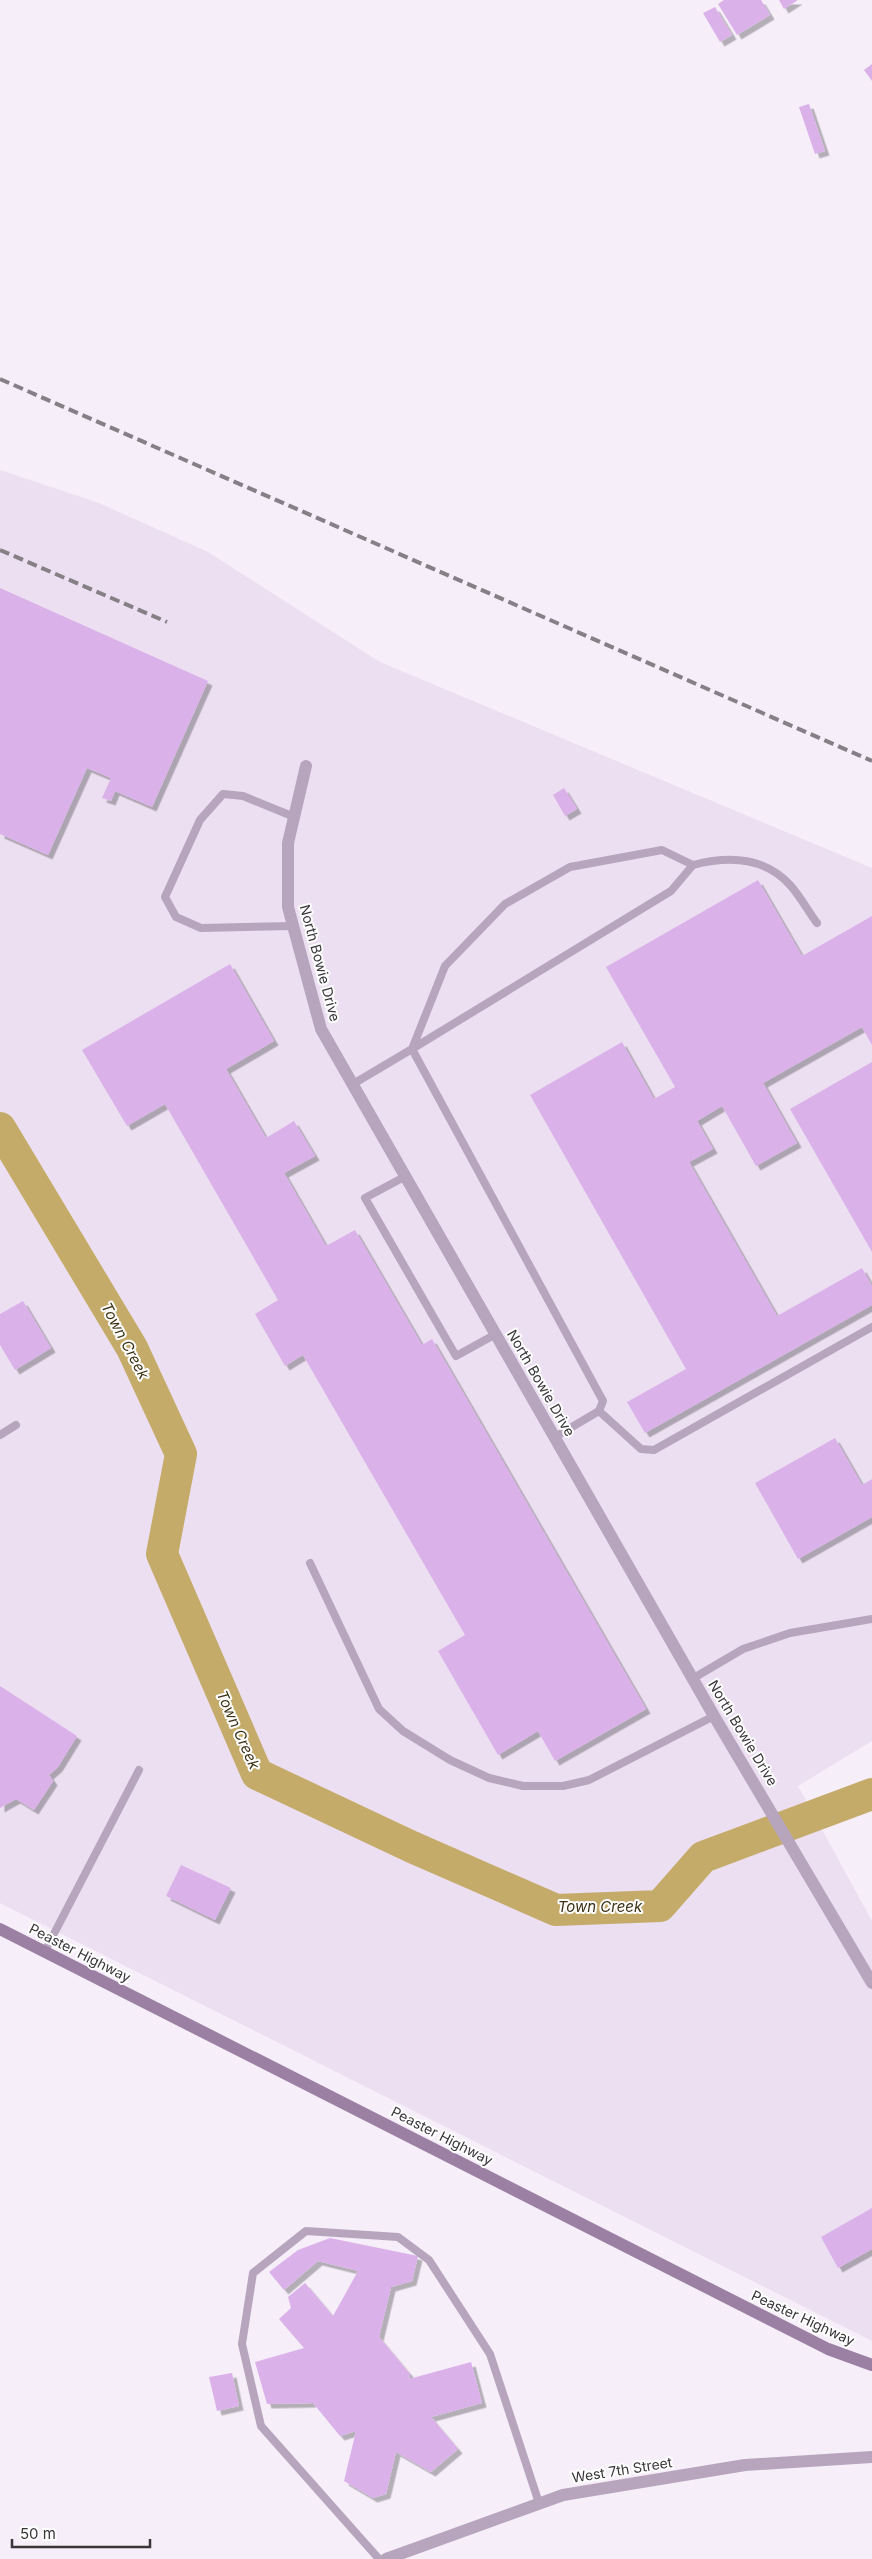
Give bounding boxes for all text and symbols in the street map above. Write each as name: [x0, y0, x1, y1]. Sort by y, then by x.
street label: North Bowie Drive: [297, 903, 344, 1023]
water label: Town Creek: [97, 1299, 154, 1383]
street label: North Bowie Drive: [504, 1326, 579, 1439]
street label: North Bowie Drive: [705, 1677, 782, 1789]
water label: Town Creek: [213, 1687, 265, 1773]
water label: Town Creek: [558, 1897, 643, 1916]
street label: Peaster Highway: [27, 1920, 134, 1986]
street label: Peaster Highway: [389, 2103, 496, 2169]
street label: Peaster Highway: [749, 2286, 858, 2349]
street label: West 7th Street: [571, 2453, 674, 2486]
scale bar: [12, 2516, 150, 2548]
text: 50 m: [20, 2524, 56, 2543]

